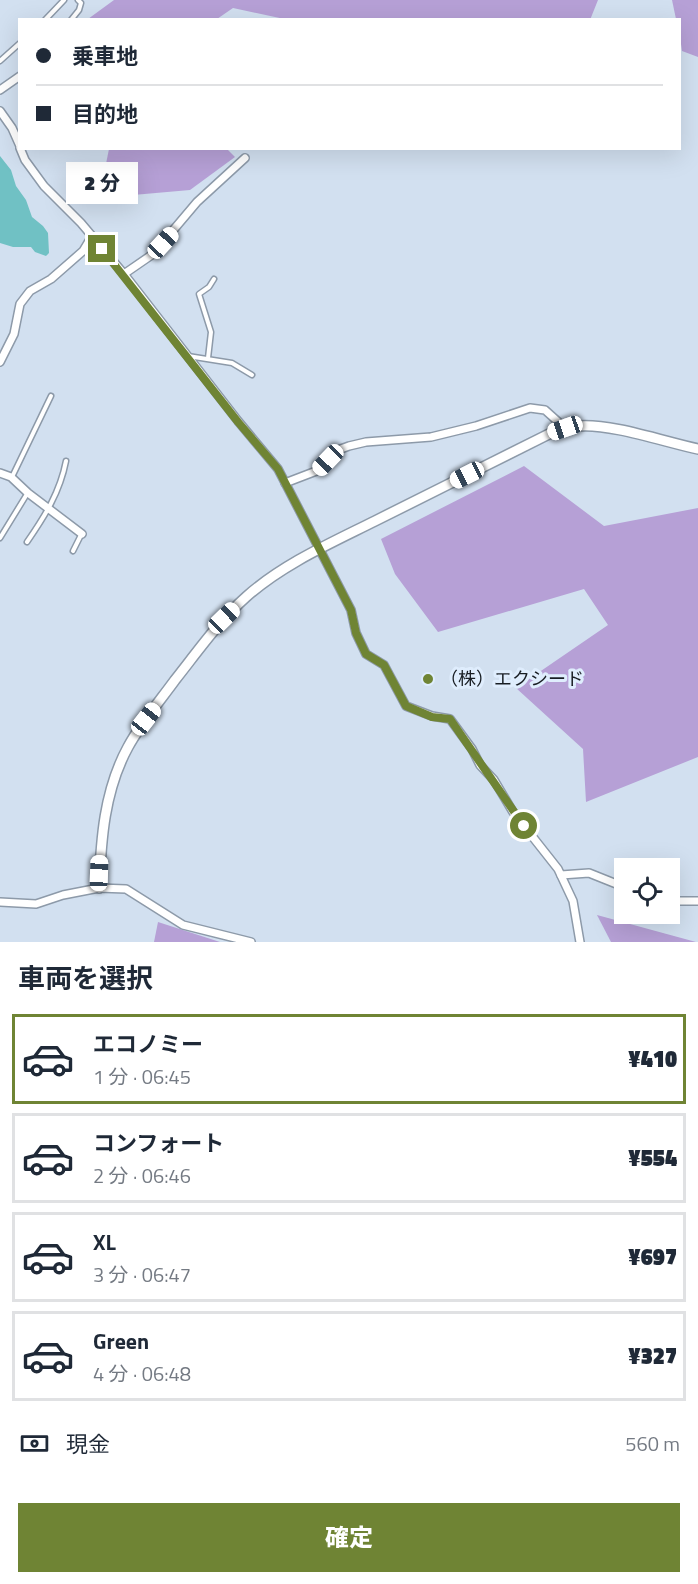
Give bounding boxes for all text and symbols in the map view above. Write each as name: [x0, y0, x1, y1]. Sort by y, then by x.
text: 乗車地: [72, 39, 138, 73]
text: 目的地: [72, 97, 138, 131]
callout: 2 分: [66, 162, 138, 204]
text: 2 分: [84, 167, 120, 198]
car: [144, 224, 182, 262]
route end: [88, 235, 115, 262]
car: [545, 414, 585, 442]
car: [309, 441, 347, 479]
car: [447, 459, 487, 491]
car: [205, 599, 243, 637]
place label: （株）エクシード: [440, 665, 584, 692]
marker: （株）エクシード: [421, 672, 435, 686]
car: [128, 699, 164, 739]
route start: [510, 812, 537, 839]
car: [89, 855, 109, 891]
map controls: [614, 858, 680, 924]
button: locate: [614, 858, 680, 924]
text: 車両を選択: [18, 957, 153, 998]
text: エコノミー: [93, 1027, 203, 1061]
icon: car: [21, 1032, 75, 1086]
text: ¥410: [628, 1042, 677, 1076]
text: 1 分 · 06:45: [93, 1061, 191, 1092]
text: コンフォート: [93, 1126, 224, 1160]
icon: car: [21, 1131, 75, 1185]
text: ¥554: [628, 1141, 677, 1175]
text: 2 分 · 06:46: [93, 1160, 191, 1191]
text: XL: [93, 1225, 116, 1259]
icon: car: [21, 1230, 75, 1284]
text: ¥697: [628, 1240, 677, 1274]
text: 3 分 · 06:47: [93, 1259, 191, 1290]
text: Green: [93, 1324, 149, 1358]
icon: car: [21, 1329, 75, 1383]
text: ¥327: [628, 1339, 677, 1373]
text: 4 分 · 06:48: [93, 1358, 191, 1389]
icon: cash: [18, 1427, 51, 1460]
text: 現金: [66, 1427, 110, 1461]
text: 560 m: [625, 1428, 680, 1459]
button: 確定: [18, 1503, 680, 1572]

